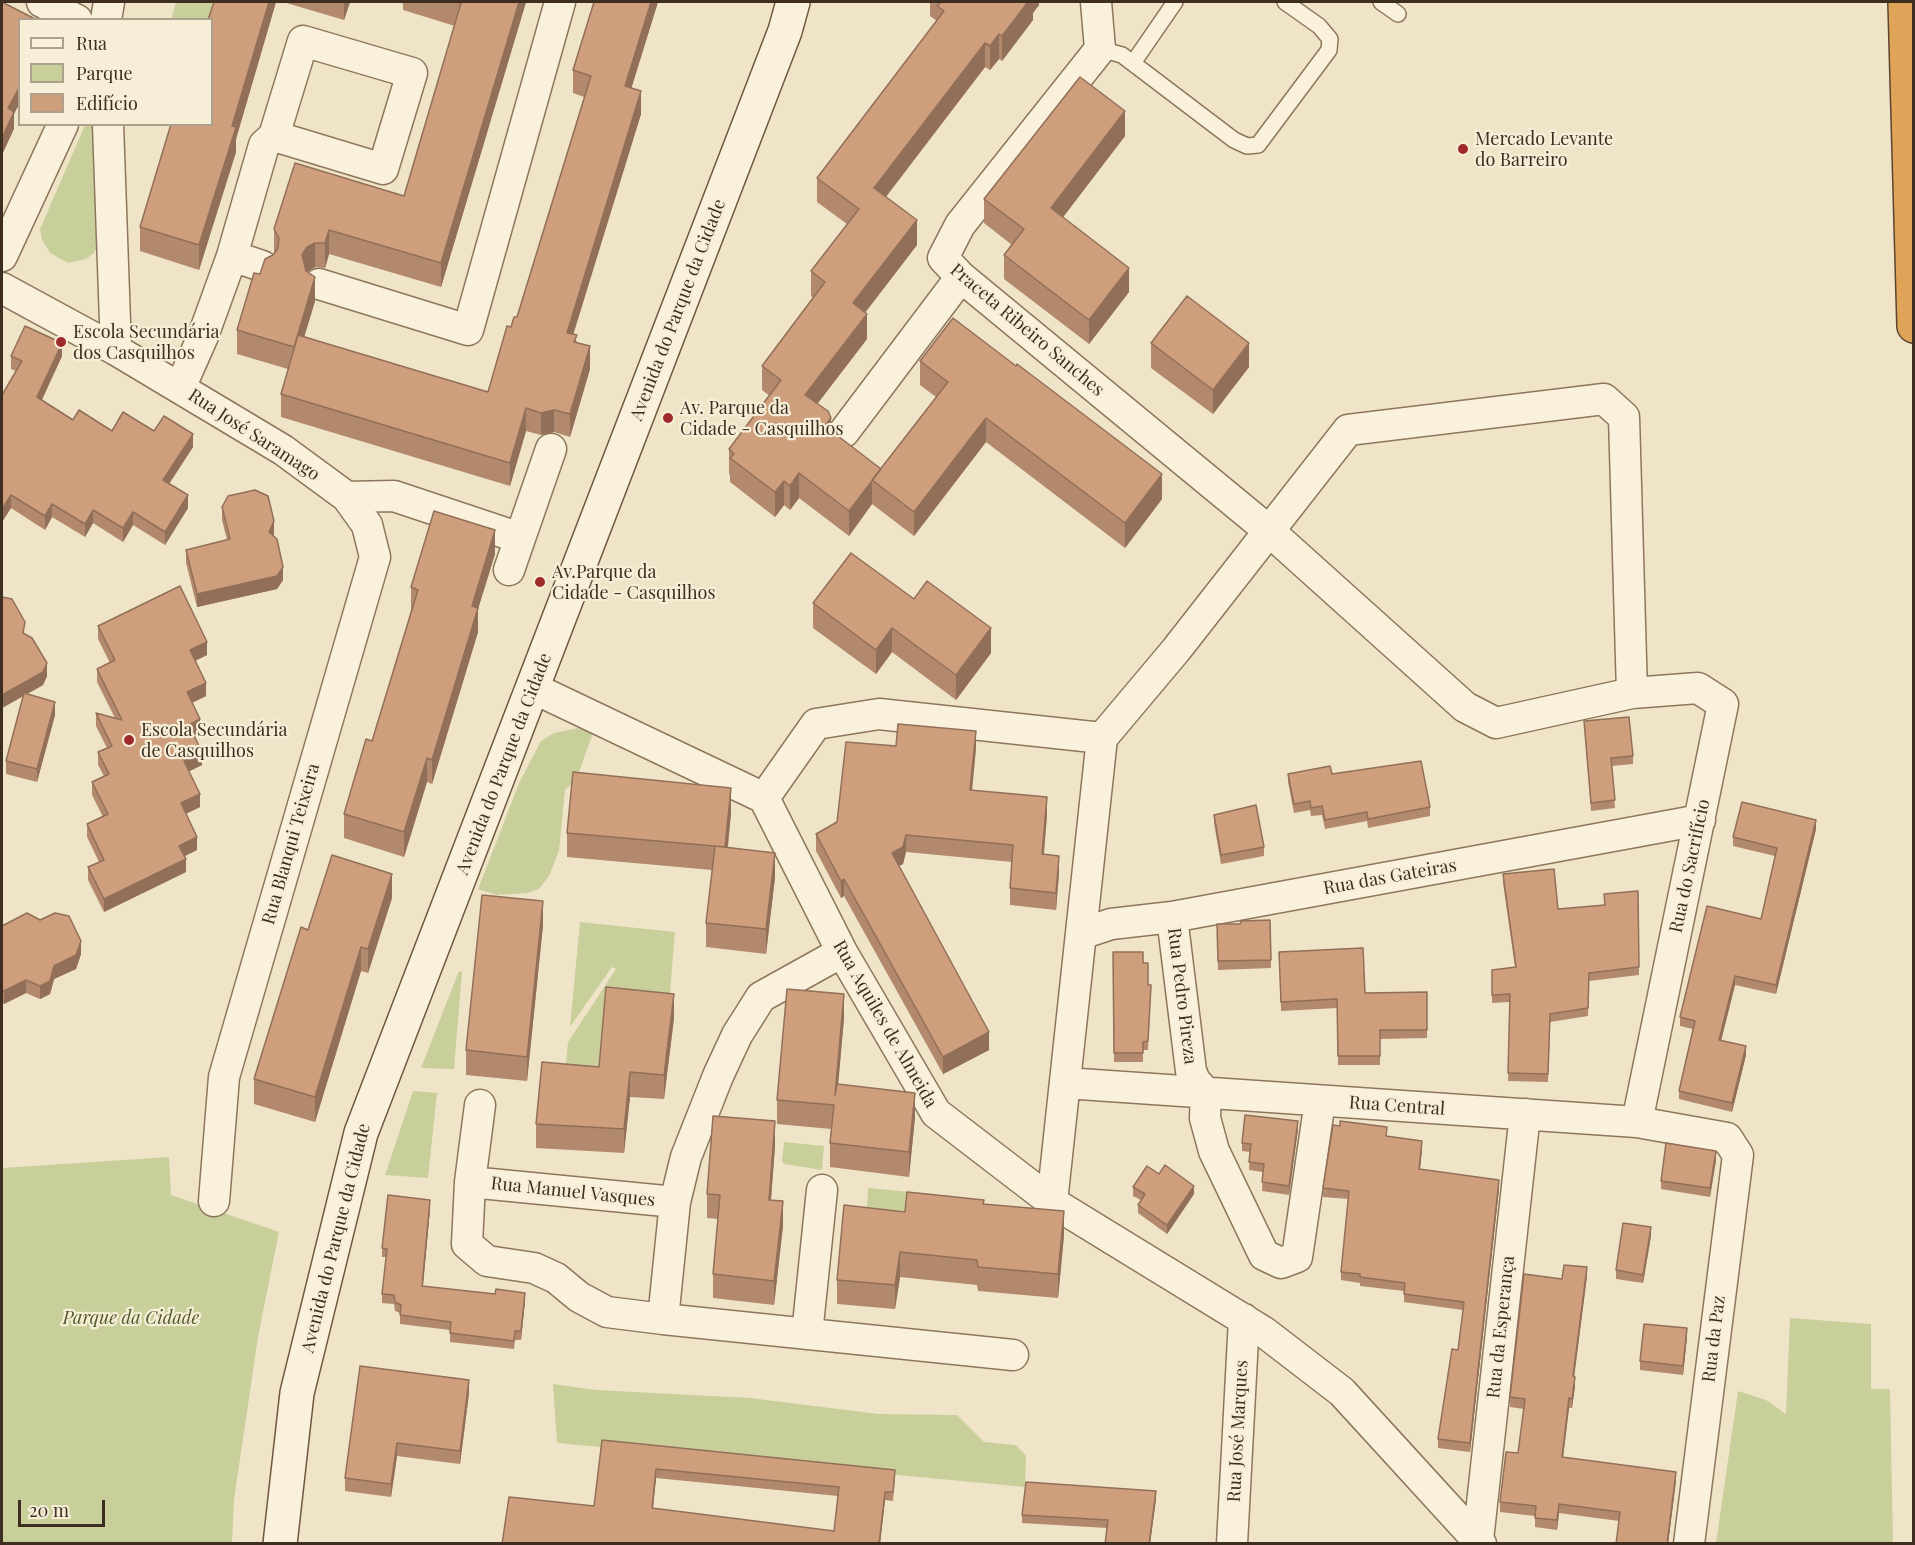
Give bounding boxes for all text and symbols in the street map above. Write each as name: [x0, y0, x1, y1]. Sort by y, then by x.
legend: [18, 18, 213, 126]
text: Rua: [76, 31, 107, 55]
text: Parque: [76, 61, 133, 85]
text: Edifício: [76, 91, 138, 115]
place label: Mercado Levante do Barreiro: [1475, 128, 1613, 170]
marker: Mercado Levante do Barreiro: [1456, 142, 1470, 156]
street label: Avenida do Parque da Cidade: [626, 196, 730, 424]
street label: Praceta Ribeiro Sanches: [946, 259, 1108, 401]
place label: Escola Secundária dos Casquilhos: [73, 321, 219, 364]
marker: Escola Secundária dos Casquilhos: [54, 335, 68, 349]
street label: Rua José Saramago: [184, 384, 324, 486]
place label: Av. Parque da Cidade - Casquilhos: [680, 397, 843, 440]
marker: Av. Parque da Cidade - Casquilhos: [661, 411, 675, 425]
place label: Av.Parque da Cidade - Casquilhos: [552, 561, 715, 604]
marker: Av.Parque da Cidade - Casquilhos: [533, 575, 547, 589]
street label: Avenida do Parque da Cidade: [452, 650, 556, 878]
place label: Escola Secundária de Casquilhos: [141, 719, 287, 762]
marker: Escola Secundária de Casquilhos: [122, 733, 136, 747]
street label: Rua Blanqui Teixeira: [258, 761, 324, 927]
street label: Rua do Sacrifício: [1665, 797, 1715, 935]
street label: Rua das Gateiras: [1322, 855, 1458, 899]
street label: Rua Pedro Pireza: [1163, 926, 1201, 1066]
street label: Rua Aquiles de Almeida: [828, 936, 942, 1112]
street label: Rua Central: [1348, 1092, 1446, 1120]
street label: Avenida do Parque da Cidade: [297, 1121, 375, 1355]
street label: Rua Manuel Vasques: [490, 1173, 656, 1211]
street label: Rua da Esperança: [1483, 1255, 1519, 1399]
street label: Rua da Paz: [1698, 1294, 1730, 1384]
park label: Parque da Cidade: [63, 1307, 199, 1329]
street label: Rua José Marques: [1223, 1359, 1253, 1503]
scale bar: [21, 1488, 108, 1526]
text: 20 m: [29, 1498, 69, 1522]

